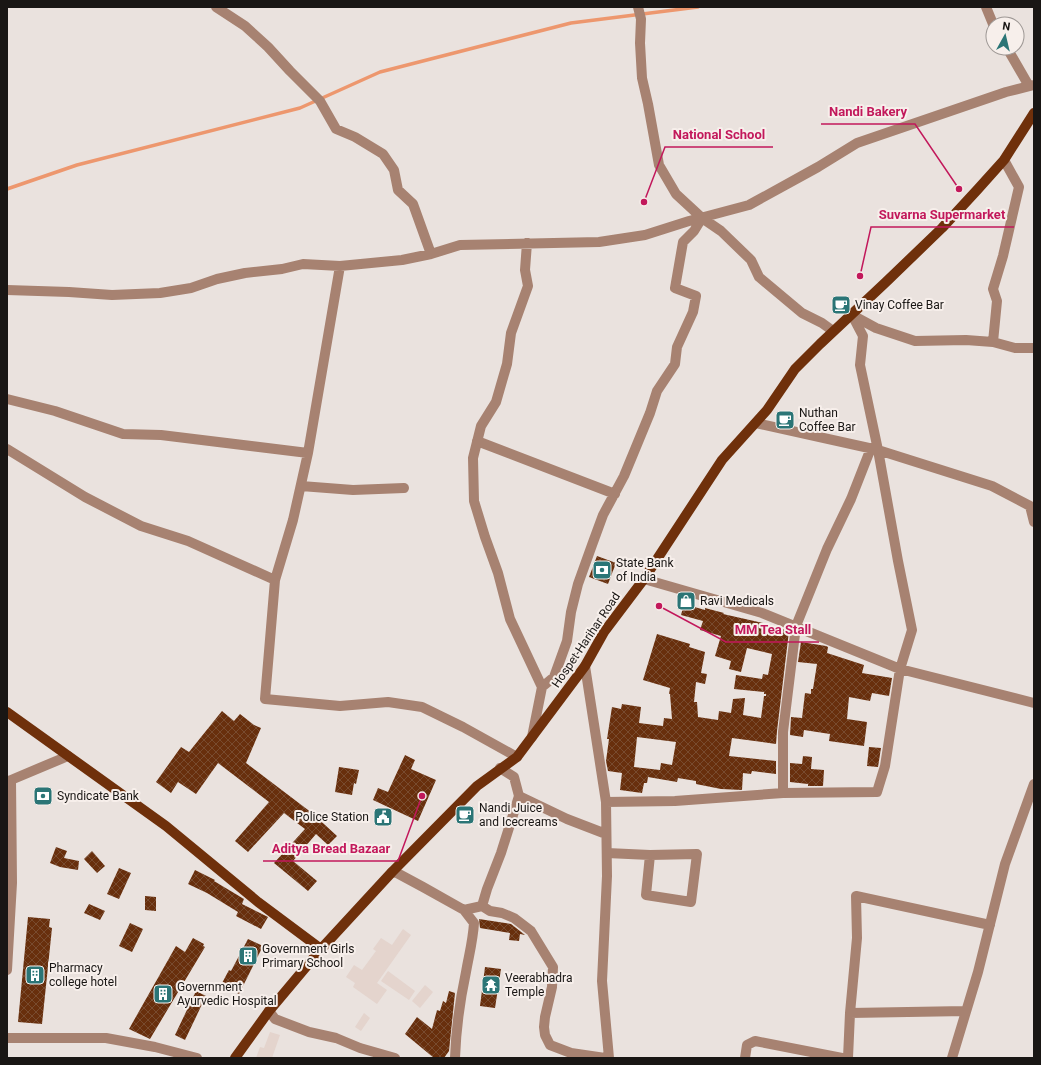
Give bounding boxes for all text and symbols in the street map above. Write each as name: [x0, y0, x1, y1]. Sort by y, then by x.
north arrow: [985, 16, 1025, 56]
text: N: [1002, 20, 1011, 34]
callout: Nandi Bakery: [821, 99, 915, 124]
text: Nandi Bakery: [829, 104, 907, 119]
callout: National School: [665, 122, 773, 147]
text: National School: [673, 127, 765, 142]
callout: Suvarna Supermarket: [871, 202, 1014, 227]
text: Suvarna Supermarket: [879, 207, 1006, 222]
cafe icon: Vinay Coffee Bar: [830, 294, 852, 316]
place label: Vinay Coffee Bar: [855, 298, 944, 312]
place label: Nuthan Coffee Bar: [799, 406, 856, 434]
cafe icon: Nuthan Coffee Bar: [774, 409, 796, 431]
place label: State Bank of India: [616, 556, 674, 584]
bank icon: State Bank of India: [591, 559, 613, 581]
street label: Hospet-Harihar Road: [549, 590, 623, 690]
shop icon: Ravi Medicals: [675, 590, 697, 612]
place label: Ravi Medicals: [700, 594, 774, 608]
callout: MM Tea Stall: [726, 617, 819, 642]
text: MM Tea Stall: [735, 622, 811, 637]
bank icon: Syndicate Bank: [32, 785, 54, 807]
place label: Syndicate Bank: [57, 789, 140, 803]
place label: Nandi Juice and Icecreams: [479, 801, 558, 829]
cafe icon: Nandi Juice and Icecreams: [454, 804, 476, 826]
public building icon: Police Station: [372, 806, 394, 828]
place label: Police Station: [295, 810, 369, 824]
callout: Aditya Bread Bazaar: [263, 836, 398, 861]
text: Aditya Bread Bazaar: [272, 841, 391, 856]
place label: Government Girls Primary School: [262, 942, 354, 970]
building icon: Government Girls Primary School: [237, 945, 259, 967]
place label: Pharmacy college hotel: [49, 961, 117, 989]
building icon: Pharmacy college hotel: [24, 964, 46, 986]
place label: Veerabhadra Temple: [505, 971, 572, 999]
temple icon: Veerabhadra Temple: [480, 974, 502, 996]
place label: Government Ayurvedic Hospital: [177, 980, 277, 1008]
building icon: Government Ayurvedic Hospital: [152, 983, 174, 1005]

